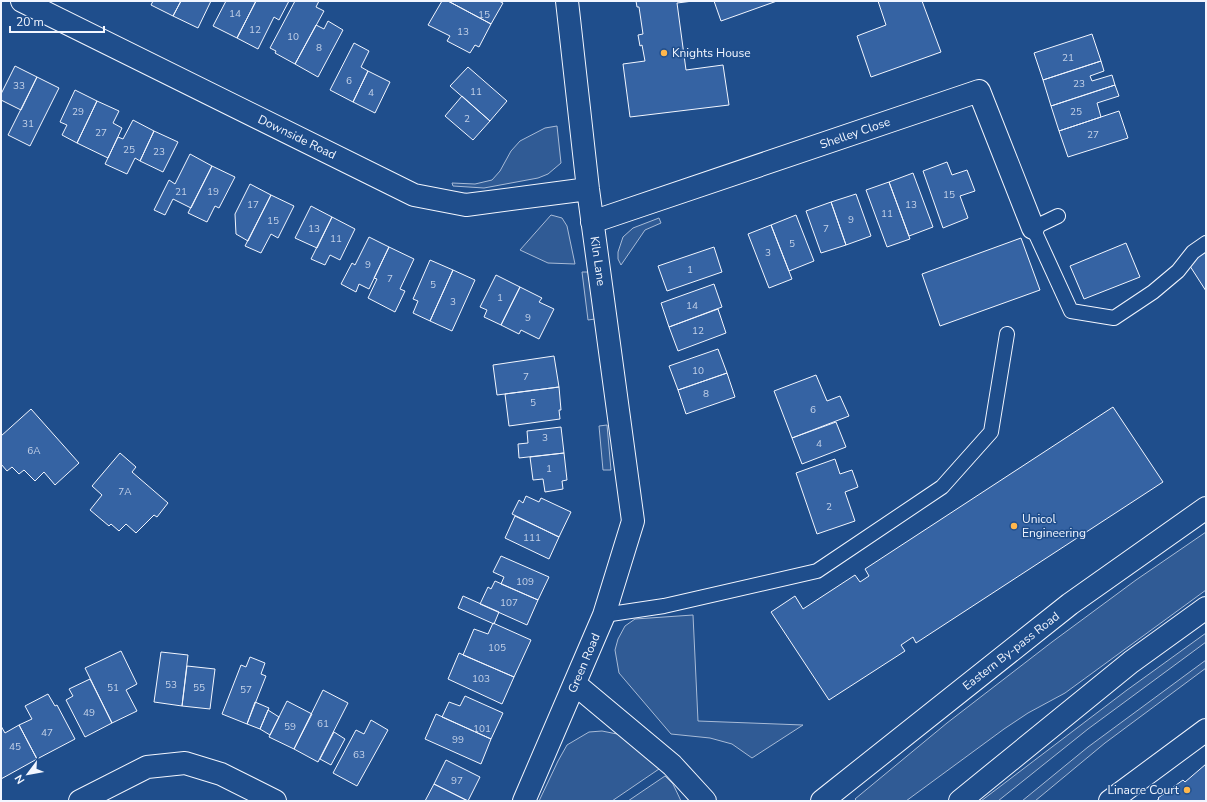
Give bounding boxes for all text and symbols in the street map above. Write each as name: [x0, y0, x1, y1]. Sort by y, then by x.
house number: 14: [229, 7, 241, 21]
scale bar: [10, 8, 104, 34]
house number: 15: [478, 8, 490, 22]
text: 20 m: [16, 14, 44, 30]
house number: 12: [249, 23, 261, 37]
house number: 13: [457, 25, 469, 39]
house number: 10: [287, 30, 299, 44]
house number: 8: [316, 41, 322, 55]
place label: Knights House: [672, 45, 751, 61]
marker: Knights House: [659, 48, 669, 58]
house number: 21: [1062, 51, 1074, 65]
house number: 6: [346, 74, 352, 88]
house number: 23: [1073, 77, 1085, 91]
house number: 33: [13, 79, 25, 93]
house number: 11: [470, 85, 482, 99]
house number: 4: [368, 86, 374, 100]
house number: 29: [72, 105, 84, 119]
house number: 25: [1070, 105, 1082, 119]
street label: Downside Road: [255, 111, 339, 163]
house number: 2: [464, 112, 470, 126]
street label: Shelley Close: [818, 113, 892, 153]
house number: 31: [22, 117, 34, 131]
house number: 27: [95, 126, 107, 140]
house number: 27: [1087, 128, 1099, 142]
house number: 25: [123, 143, 135, 157]
house number: 23: [153, 145, 165, 159]
house number: 21: [175, 185, 187, 199]
house number: 19: [207, 185, 219, 199]
house number: 15: [943, 188, 955, 202]
house number: 17: [247, 198, 259, 212]
house number: 13: [905, 198, 917, 212]
house number: 11: [881, 207, 893, 221]
house number: 9: [848, 213, 854, 227]
house number: 15: [267, 214, 279, 228]
house number: 13: [308, 222, 320, 236]
house number: 7: [823, 222, 829, 236]
house number: 11: [330, 232, 342, 246]
street label: Kiln Lane: [587, 235, 609, 287]
house number: 5: [789, 237, 795, 251]
house number: 3: [765, 246, 771, 260]
house number: 9: [365, 258, 371, 272]
house number: 1: [687, 263, 693, 277]
house number: 7: [387, 272, 393, 286]
house number: 5: [430, 278, 436, 292]
house number: 1: [497, 291, 503, 305]
house number: 3: [450, 295, 456, 309]
house number: 14: [686, 299, 698, 313]
house number: 9: [525, 311, 531, 325]
house number: 12: [692, 324, 704, 338]
house number: 10: [692, 364, 704, 378]
house number: 7: [523, 370, 529, 384]
house number: 8: [703, 387, 709, 401]
house number: 5: [530, 396, 536, 410]
house number: 6: [810, 403, 816, 417]
house number: 3: [542, 431, 548, 445]
house number: 4: [816, 437, 822, 451]
house number: 6A: [27, 444, 41, 458]
house number: 1: [546, 462, 552, 476]
house number: 7A: [118, 485, 132, 499]
house number: 2: [826, 500, 832, 514]
place label: Unicol Engineering: [1022, 511, 1086, 541]
marker: Unicol Engineering: [1009, 521, 1019, 531]
house number: 111: [523, 531, 541, 545]
house number: 109: [516, 575, 534, 589]
house number: 107: [500, 596, 518, 610]
street label: Eastern By-pass Road: [959, 608, 1063, 694]
street label: Green Road: [564, 631, 604, 695]
house number: 105: [488, 641, 506, 655]
house number: 103: [472, 672, 490, 686]
house number: 53: [165, 678, 177, 692]
house number: 51: [107, 681, 119, 695]
house number: 55: [193, 681, 205, 695]
house number: 57: [240, 683, 252, 697]
house number: 49: [83, 706, 95, 720]
house number: 61: [317, 717, 329, 731]
house number: 59: [284, 720, 296, 734]
house number: 101: [473, 722, 491, 736]
house number: 47: [41, 726, 53, 740]
house number: 99: [452, 733, 464, 747]
house number: 45: [9, 740, 21, 754]
house number: 63: [353, 748, 365, 762]
north arrow: [8, 754, 48, 794]
text: N: [11, 772, 28, 787]
house number: 97: [451, 774, 463, 788]
place label: Linacre Court: [1107, 782, 1180, 798]
marker: Linacre Court: [1182, 785, 1192, 795]

